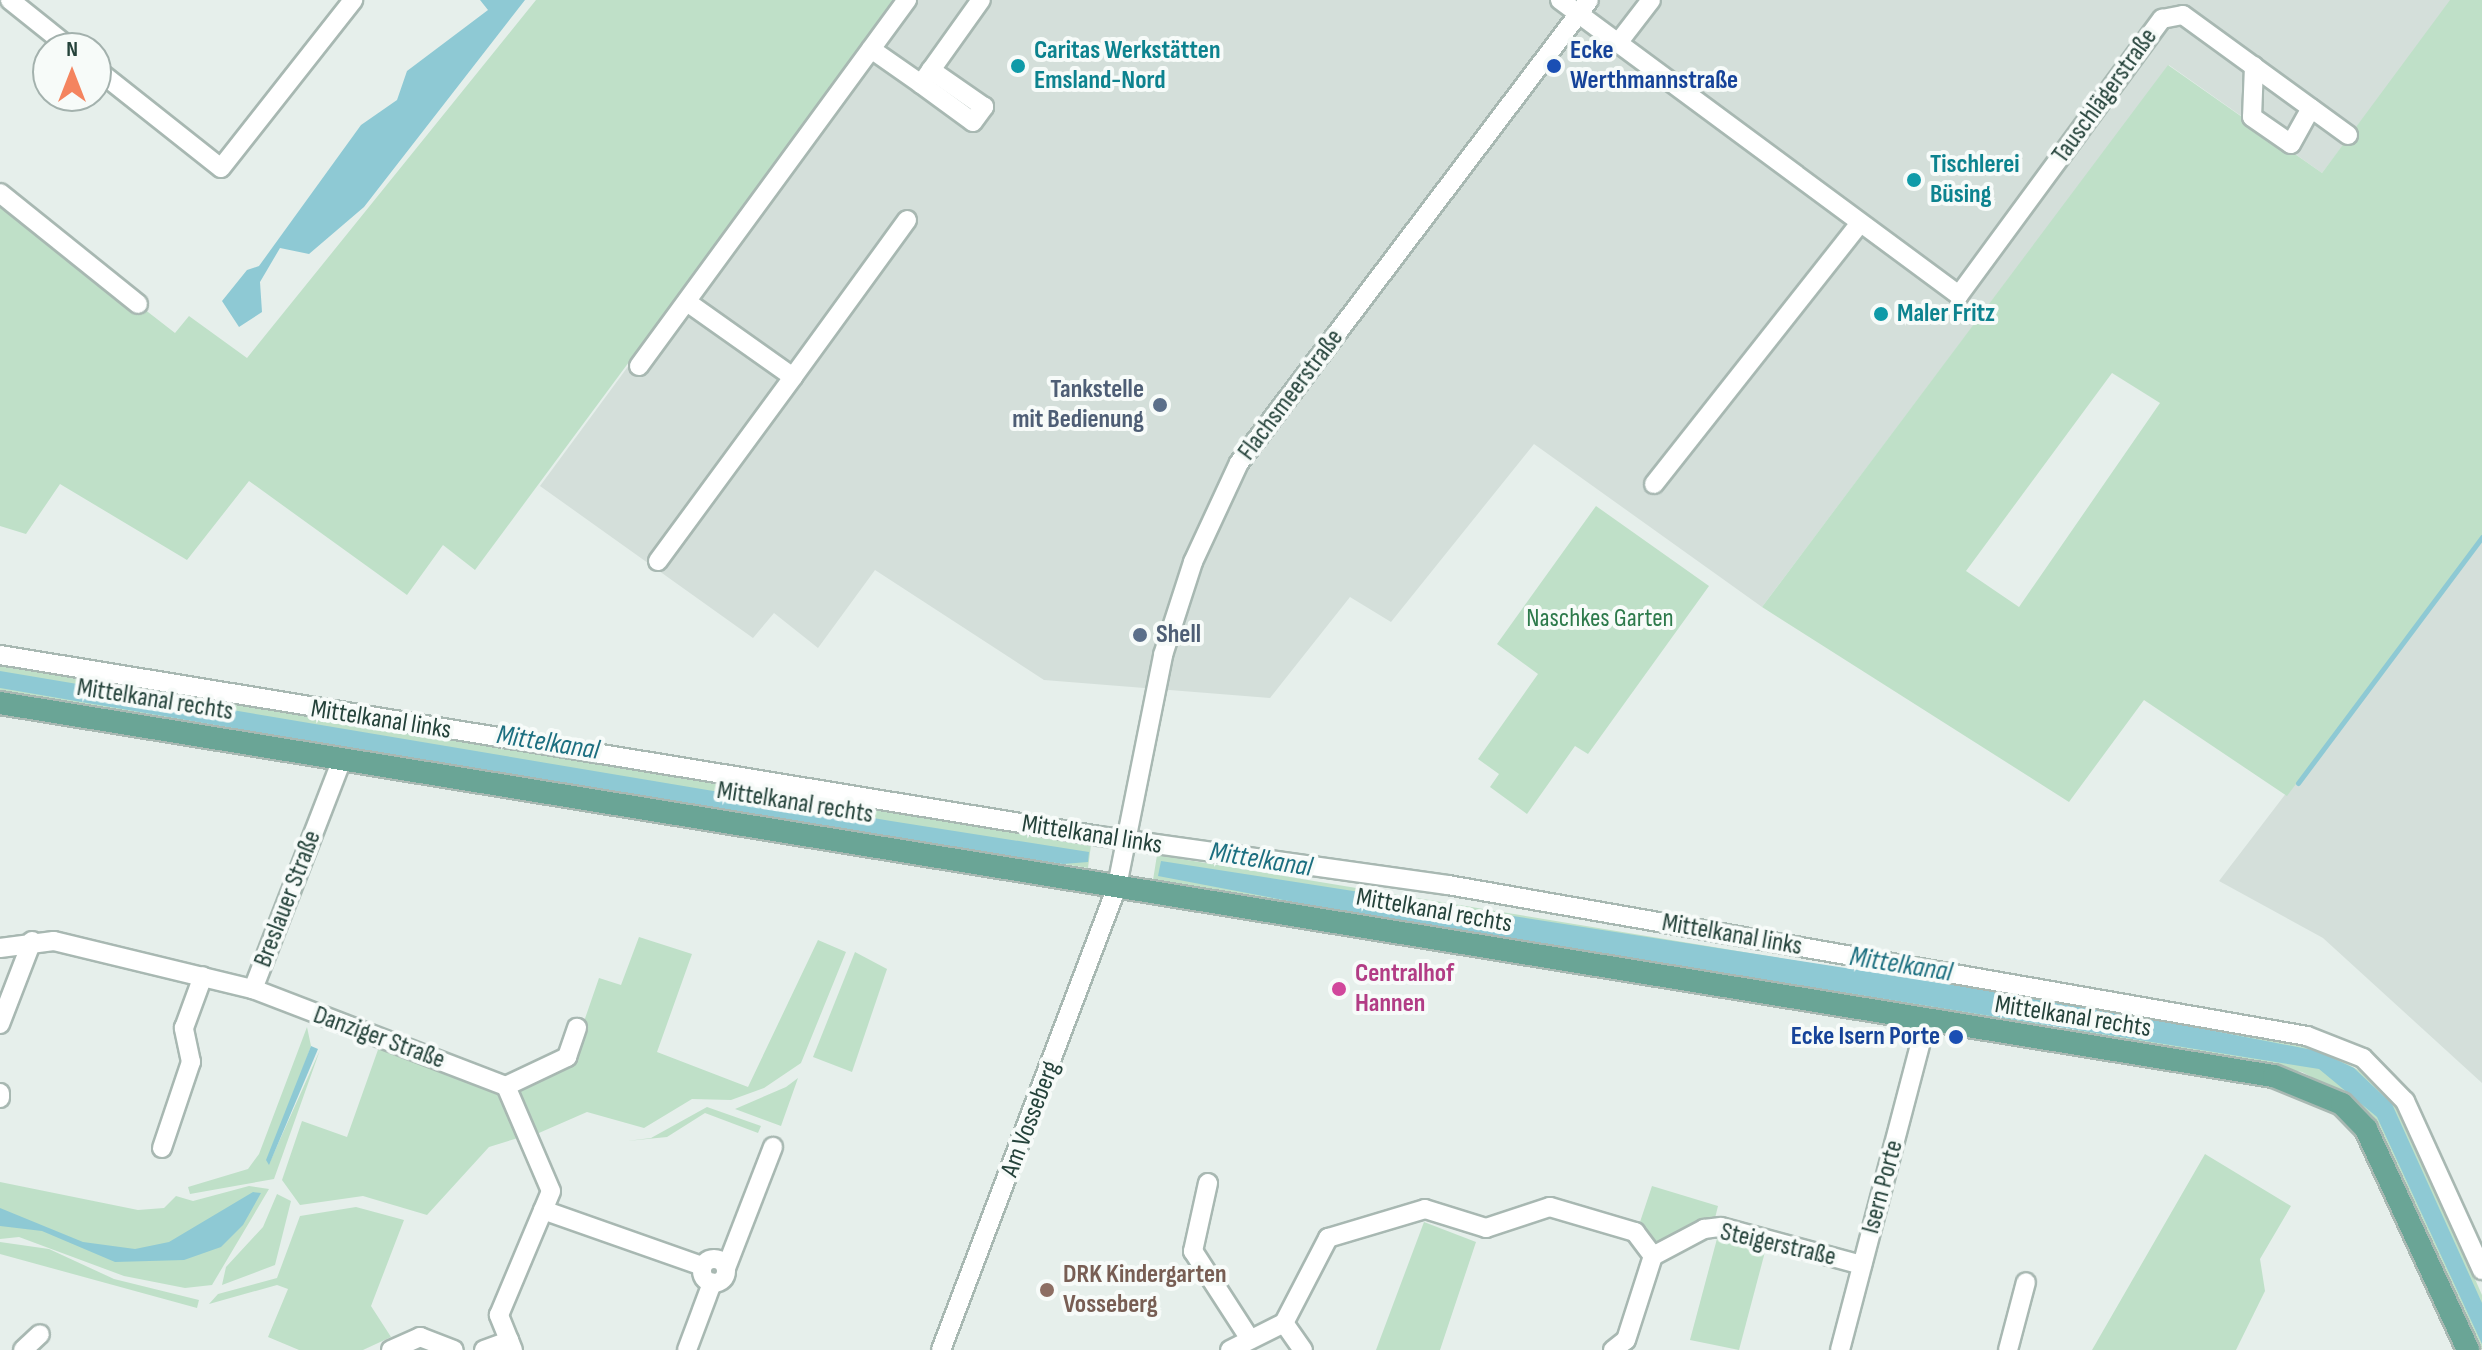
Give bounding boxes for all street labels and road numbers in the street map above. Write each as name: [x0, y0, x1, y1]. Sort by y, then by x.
street label: Tauschlägerstraße: [2046, 23, 2164, 169]
street label: Flachsmeerstraße: [1232, 323, 1350, 467]
street label: Mittelkanal rechts: [75, 672, 235, 728]
street label: Mittelkanal links: [309, 694, 453, 746]
street label: Mittelkanal rechts: [715, 775, 875, 831]
street label: Mittelkanal links: [1020, 809, 1164, 861]
street label: Breslauer Straße: [248, 826, 328, 972]
street label: Mittelkanal rechts: [1354, 882, 1514, 940]
street label: Mittelkanal links: [1660, 907, 1804, 963]
street label: Mittelkanal rechts: [1993, 989, 2153, 1045]
street label: Danziger Straße: [309, 1000, 449, 1076]
street label: Am Vosseberg: [995, 1057, 1067, 1181]
street label: Isern Porte: [1856, 1137, 1910, 1237]
street label: Steigerstraße: [1717, 1217, 1839, 1273]

